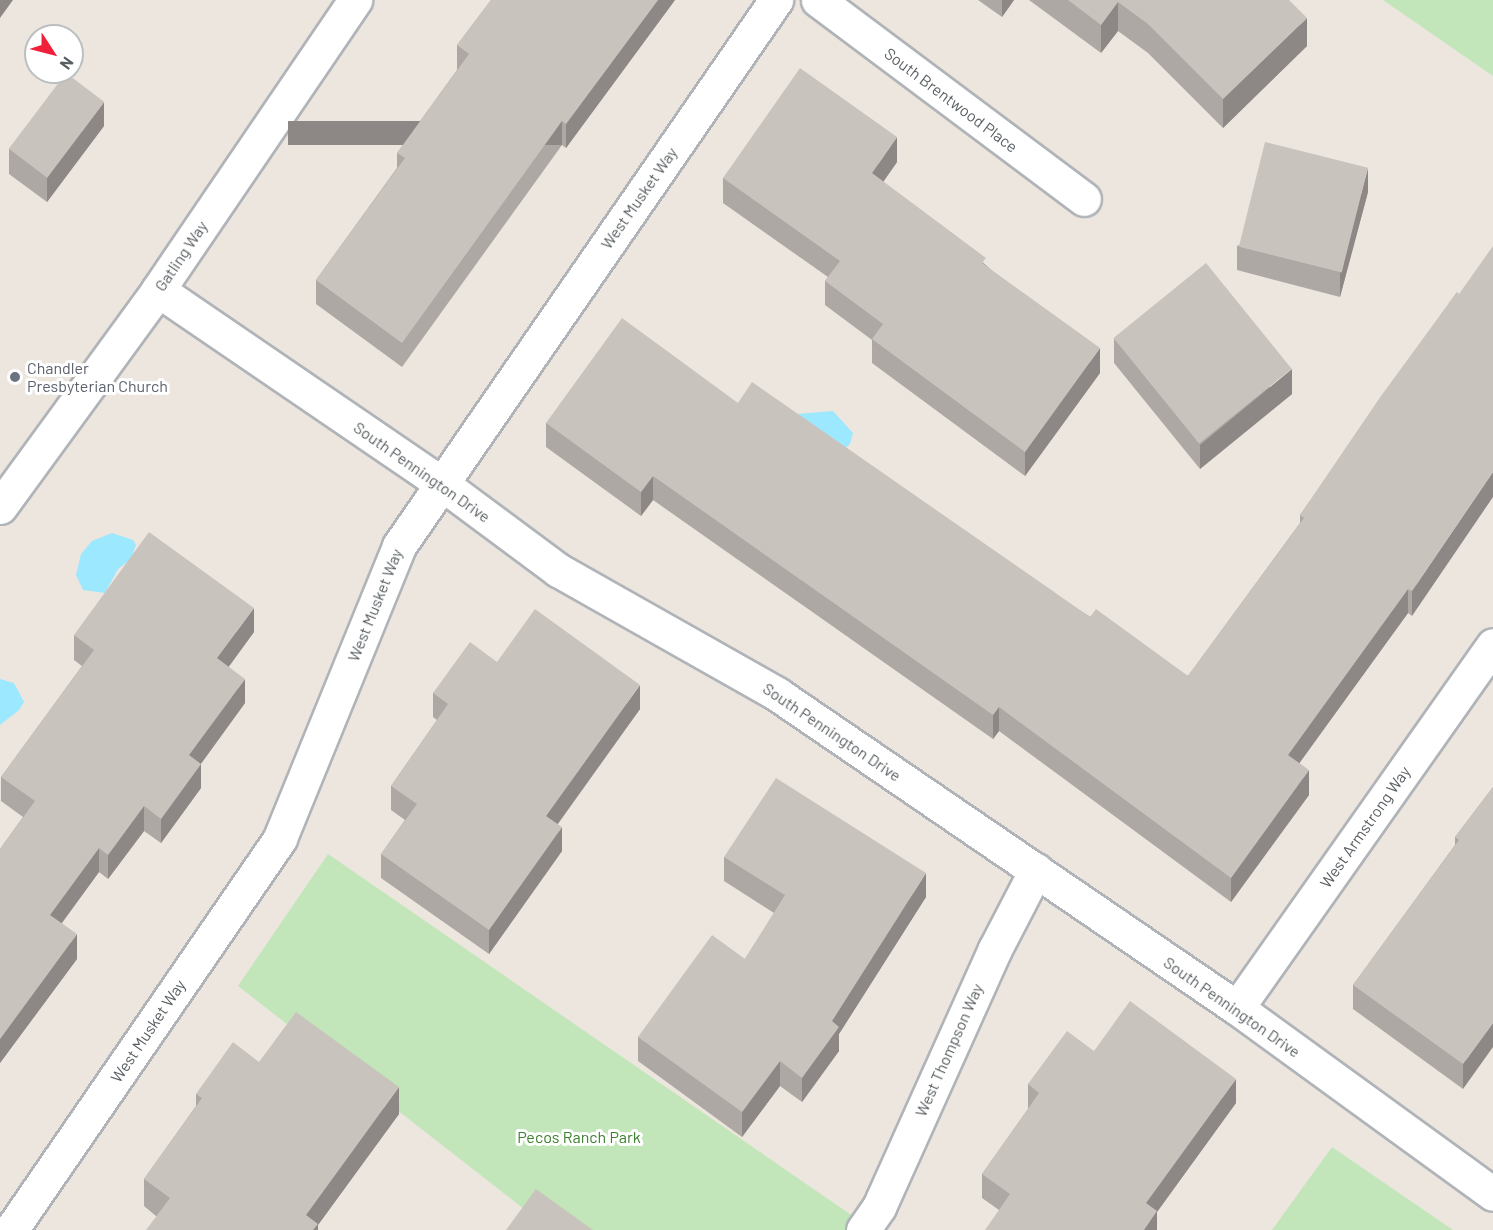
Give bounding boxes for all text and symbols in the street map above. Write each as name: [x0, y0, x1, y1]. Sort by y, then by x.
north arrow: [24, 24, 84, 84]
street label: South Brentwood Place: [881, 44, 1021, 156]
text: N: [57, 54, 78, 74]
street label: West Musket Way: [597, 143, 681, 253]
street label: Gatling Way: [151, 217, 211, 295]
place label: Chandler Presbyterian Church: [27, 358, 168, 396]
marker: Chandler Presbyterian Church: [8, 370, 22, 384]
street label: South Pennington Drive: [350, 418, 494, 526]
street label: West Musket Way: [344, 546, 406, 664]
street label: South Pennington Drive: [759, 679, 905, 785]
street label: West Armstrong Way: [1316, 762, 1414, 892]
street label: South Pennington Drive: [1160, 953, 1304, 1061]
street label: West Musket Way: [107, 976, 189, 1086]
street label: West Thompson Way: [911, 980, 987, 1120]
park label: Pecos Ranch Park: [517, 1127, 641, 1147]

